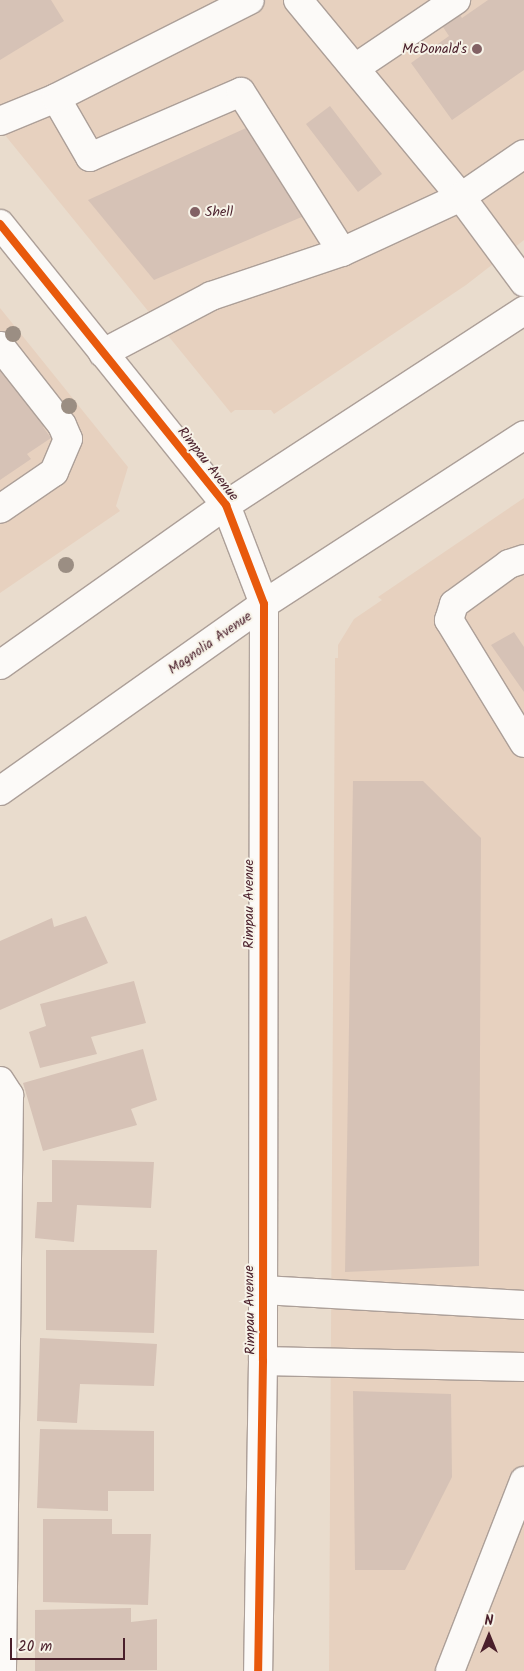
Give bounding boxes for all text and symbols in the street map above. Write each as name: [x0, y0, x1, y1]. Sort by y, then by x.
place label: McDonald's: [402, 41, 467, 57]
marker: McDonald's: [471, 43, 483, 55]
place label: Shell: [205, 204, 233, 220]
marker: Shell: [189, 206, 201, 218]
street label: Rimpau Avenue: [174, 424, 242, 504]
street label: Magnolia Avenue: [165, 608, 255, 678]
street label: Rimpau Avenue: [241, 859, 257, 949]
street label: Rimpau Avenue: [241, 1265, 259, 1355]
text: N: [485, 1610, 493, 1632]
north arrow: [464, 1611, 514, 1661]
scale bar: [12, 1628, 128, 1660]
text: 20 m: [18, 1635, 52, 1659]

